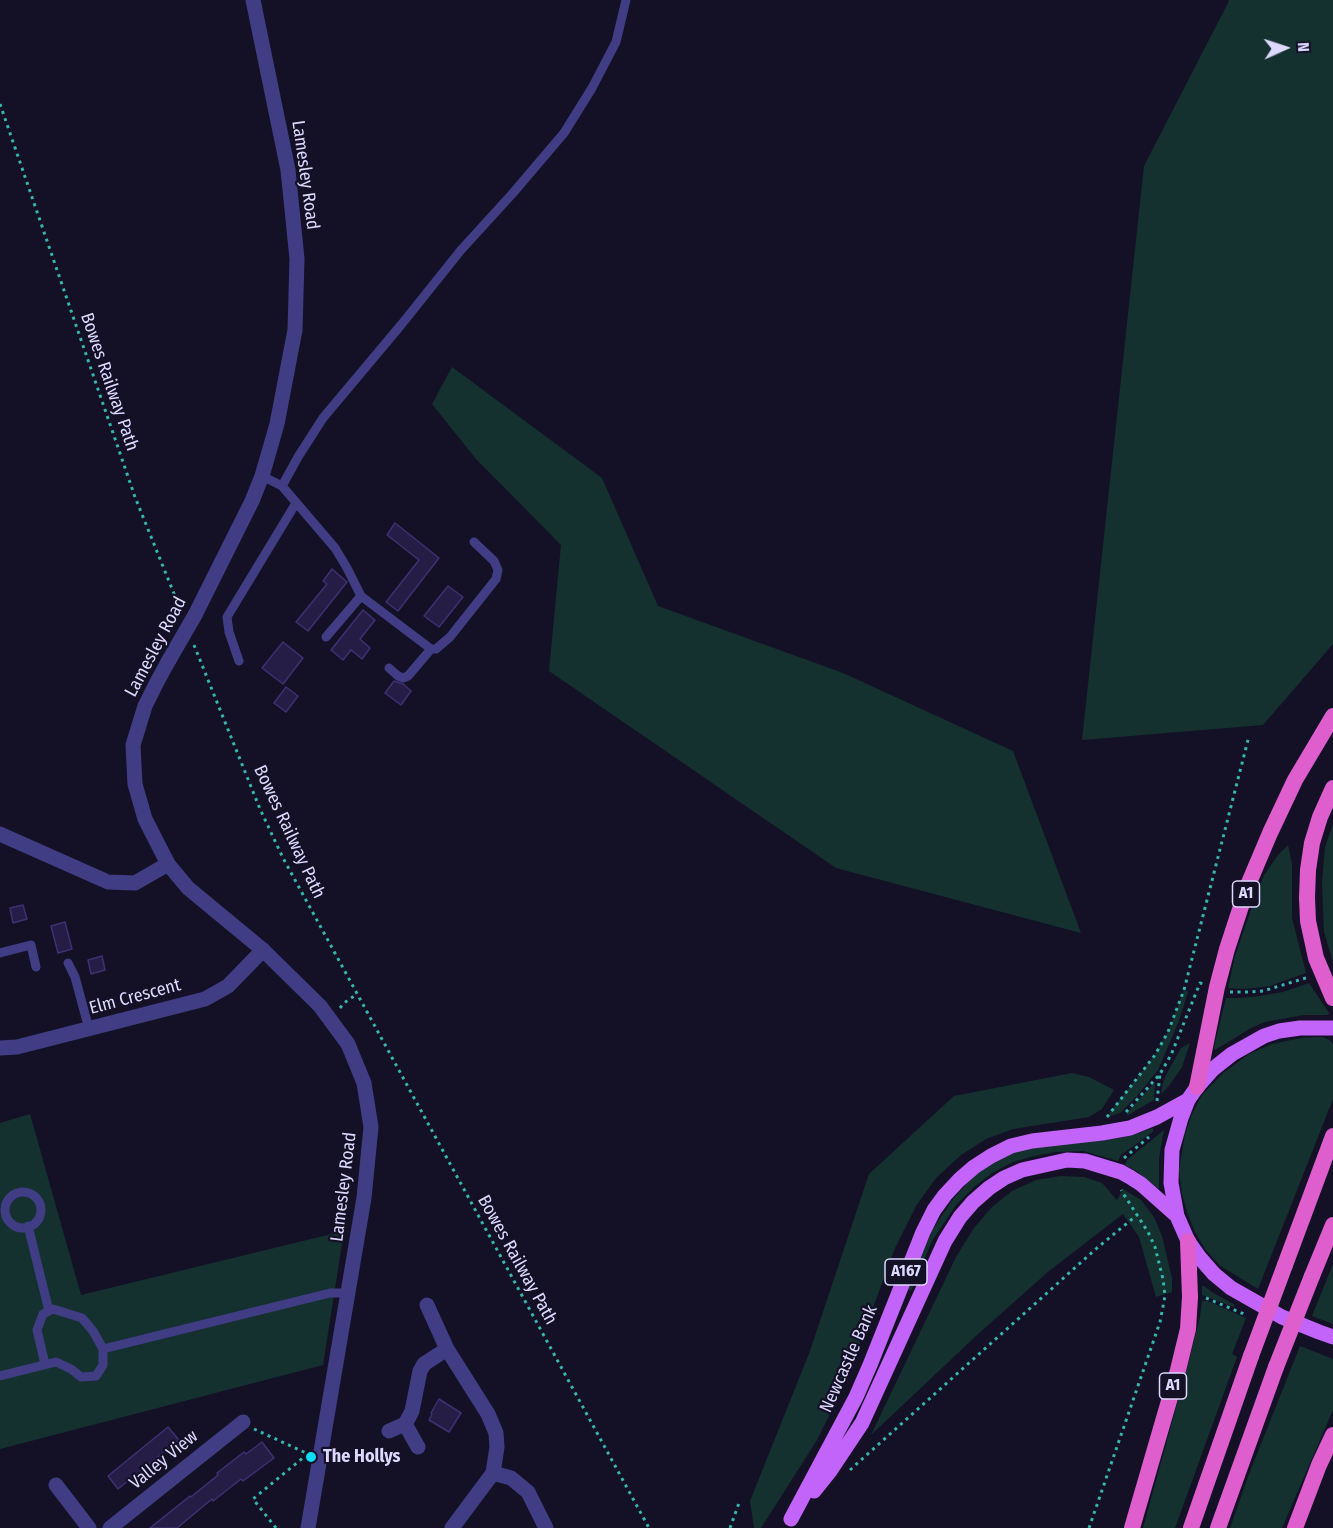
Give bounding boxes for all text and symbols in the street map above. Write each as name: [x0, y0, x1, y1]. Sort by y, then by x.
north arrow: [1255, 18, 1315, 78]
text: N: [1294, 42, 1313, 52]
street label: Lamesley Road: [287, 119, 323, 231]
street label: Bowes Railway Path: [75, 310, 143, 454]
street label: Lamesley Road: [121, 593, 191, 701]
street label: Bowes Railway Path: [249, 762, 329, 902]
road number: A1: [1232, 881, 1260, 907]
street label: Elm Crescent: [87, 974, 183, 1020]
street label: Lamesley Road: [327, 1131, 361, 1243]
street label: Bowes Railway Path: [472, 1191, 562, 1329]
road number: A167: [885, 1259, 927, 1285]
street label: Newcastle Bank: [816, 1302, 882, 1416]
road number: A1: [1160, 1373, 1186, 1399]
street label: Valley View: [125, 1426, 203, 1494]
place label: The Hollys: [323, 1446, 401, 1468]
marker: The Hollys: [304, 1450, 318, 1464]

